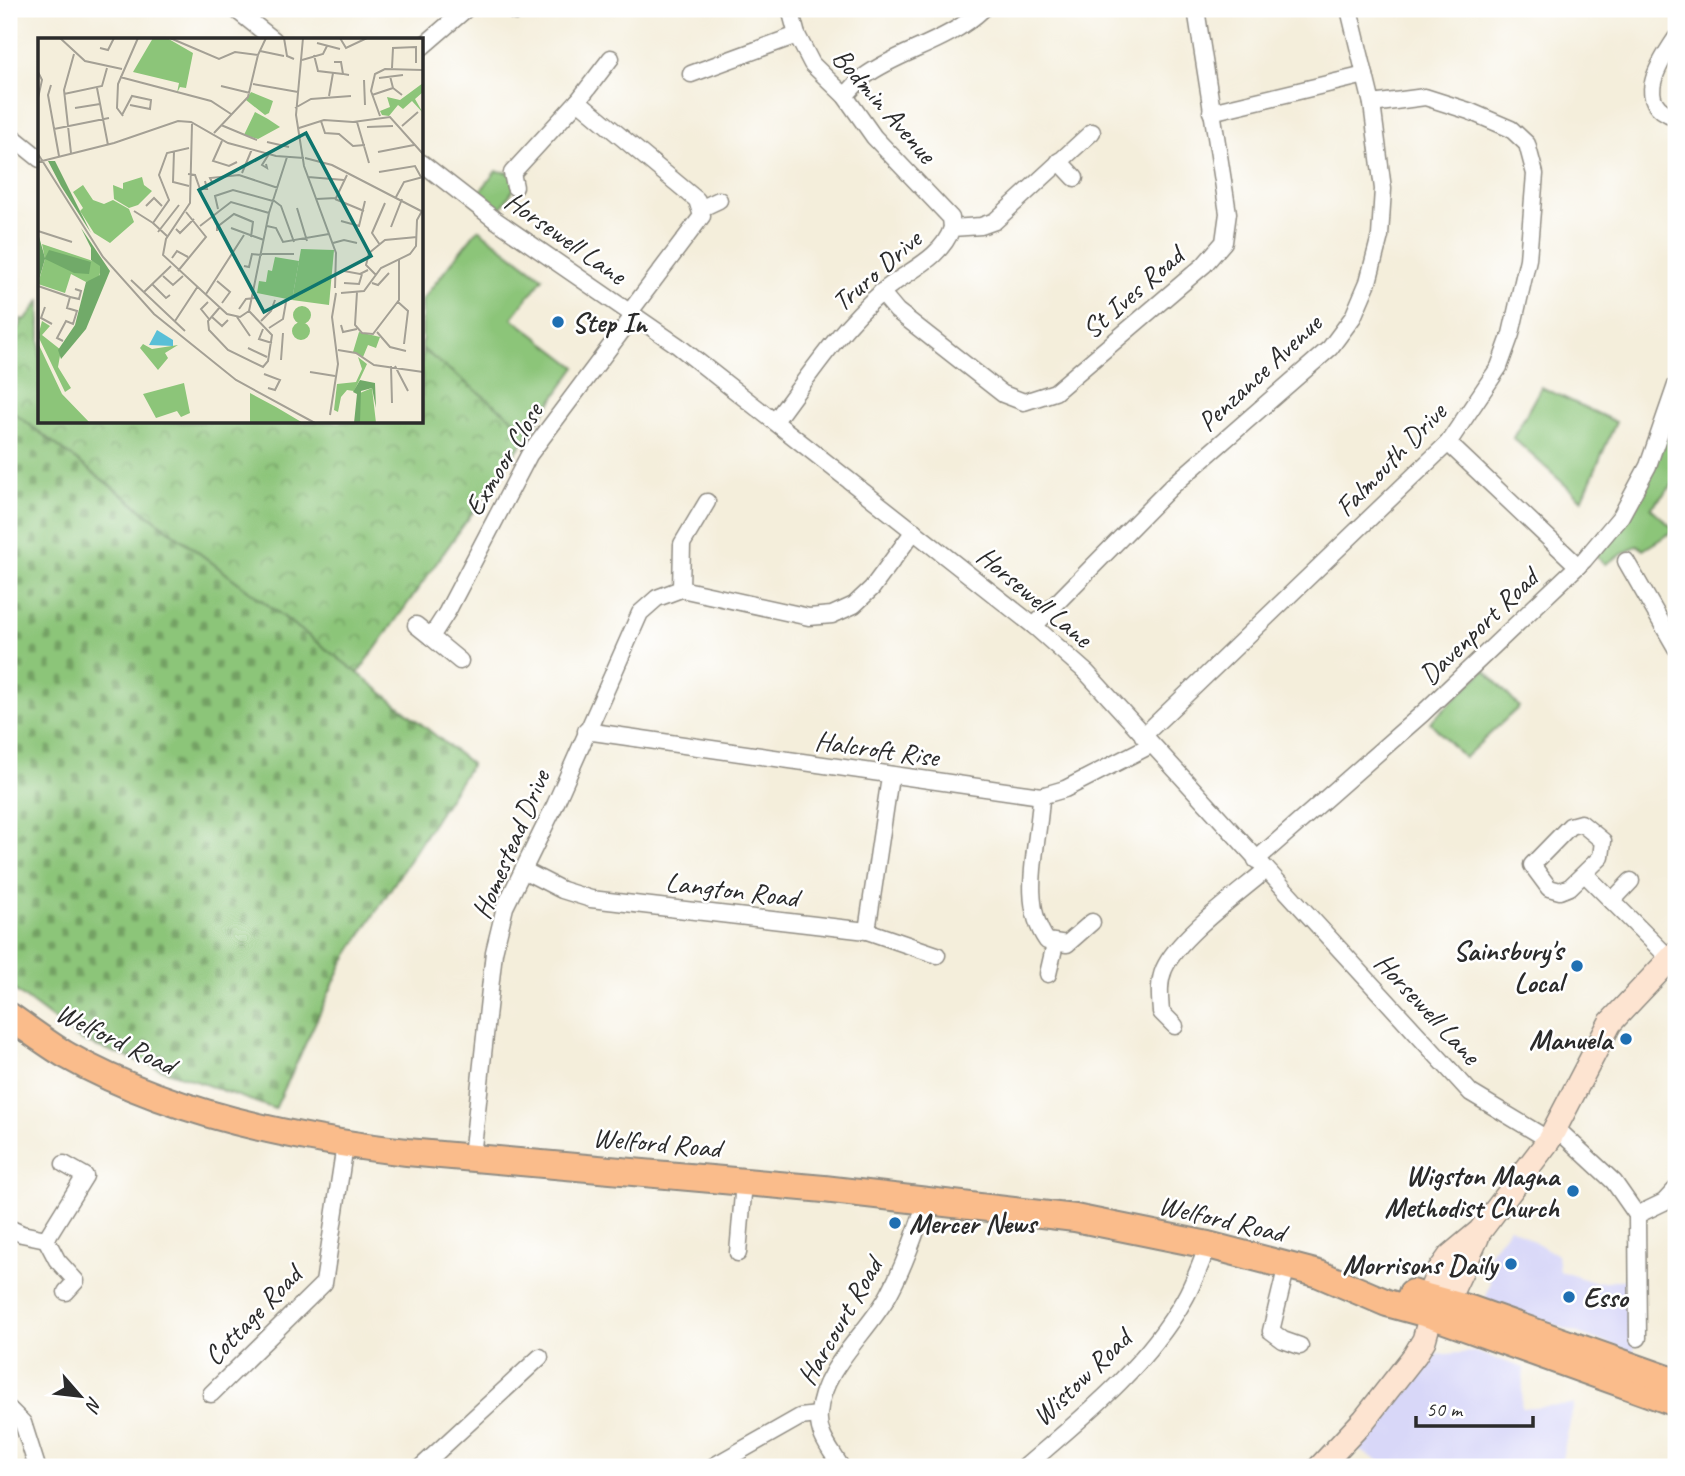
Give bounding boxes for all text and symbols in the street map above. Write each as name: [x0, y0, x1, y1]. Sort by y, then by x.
inset map: [38, 38, 424, 424]
street label: Bodmin Avenue: [825, 40, 946, 172]
street label: Horsewell Lane: [498, 183, 635, 293]
street label: Truro Drive: [824, 221, 930, 319]
street label: St Ives Road: [1074, 236, 1193, 346]
place label: Step In: [572, 305, 649, 340]
street label: Penzance Avenue: [1190, 305, 1330, 439]
marker: Step In: [550, 314, 566, 330]
street label: Falmouth Drive: [1327, 394, 1455, 524]
street label: Exmoor Close: [456, 395, 552, 522]
street label: Horsewell Lane: [970, 538, 1101, 656]
street label: Davenport Road: [1411, 558, 1548, 692]
street label: Halcroft Rise: [813, 722, 943, 775]
street label: Homestead Drive: [463, 763, 558, 924]
street label: Langton Road: [664, 864, 804, 915]
place label: Sainsbury's Local: [1453, 933, 1568, 1000]
street label: Horsewell Lane: [1367, 945, 1489, 1073]
marker: Sainsbury's Local: [1569, 958, 1585, 974]
street label: Welford Road: [50, 995, 185, 1084]
place label: Manuela: [1529, 1022, 1615, 1057]
marker: Manuela: [1618, 1031, 1634, 1047]
street label: Welford Road: [592, 1119, 726, 1166]
place label: Wigston Magna Methodist Church: [1384, 1158, 1561, 1225]
marker: Wigston Magna Methodist Church: [1565, 1183, 1581, 1199]
street label: Welford Road: [1155, 1187, 1292, 1251]
place label: Mercer News: [909, 1206, 1039, 1241]
marker: Mercer News: [887, 1215, 903, 1231]
place label: Morrisons Daily: [1342, 1247, 1499, 1282]
street label: Harcourt Road: [789, 1248, 892, 1391]
street label: Cottage Road: [196, 1255, 311, 1373]
marker: Morrisons Daily: [1503, 1256, 1519, 1272]
place label: Esso: [1583, 1280, 1630, 1315]
marker: Esso: [1561, 1289, 1577, 1305]
street label: Wistow Road: [1025, 1319, 1141, 1433]
north arrow: [46, 1360, 116, 1430]
scale bar: [1416, 1385, 1533, 1429]
text: N: [79, 1393, 107, 1417]
text: 50 m: [1426, 1396, 1464, 1422]

